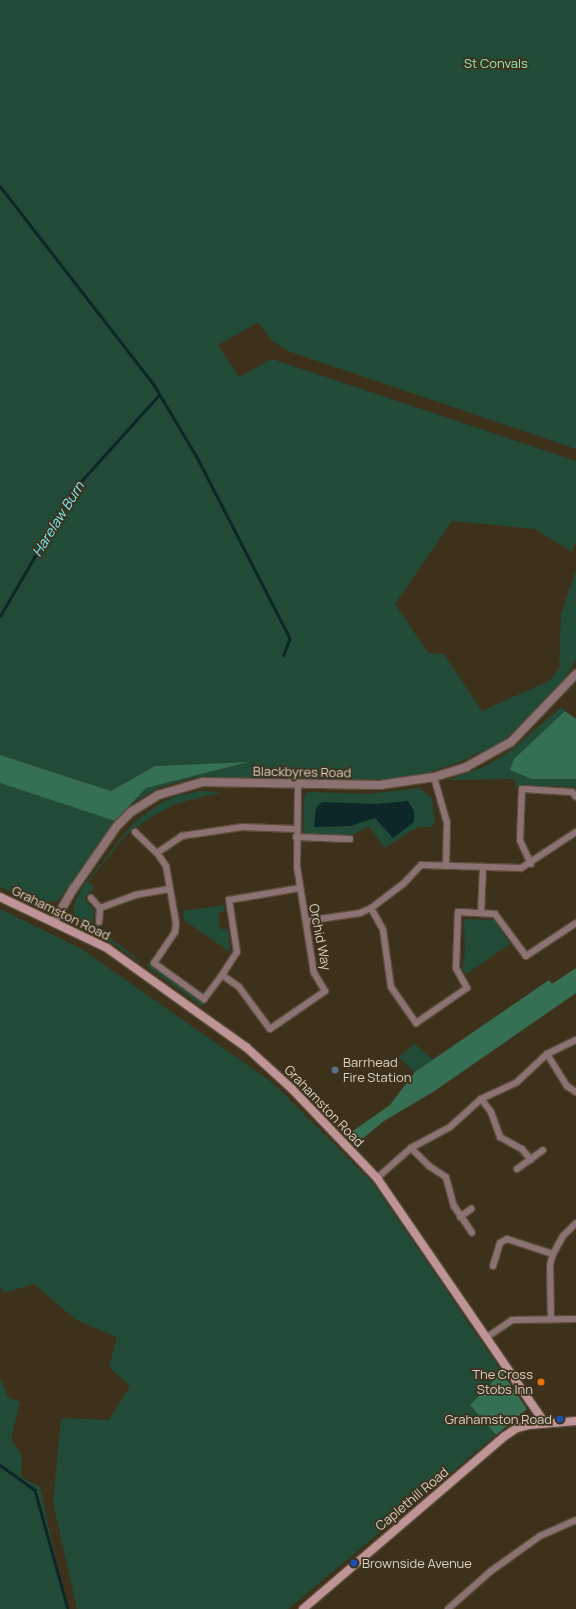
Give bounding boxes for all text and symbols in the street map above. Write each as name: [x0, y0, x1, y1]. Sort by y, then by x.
park label: St Convals: [464, 55, 528, 71]
water label: Harelaw Burn: [28, 478, 88, 560]
street label: Blackbyres Road: [253, 763, 351, 781]
street label: Grahamston Road: [9, 882, 113, 944]
street label: Orchid Way: [306, 902, 334, 972]
place label: Barrhead Fire Station: [343, 1055, 411, 1086]
street label: Grahamston Road: [281, 1062, 367, 1150]
marker: Barrhead Fire Station: [330, 1065, 340, 1075]
place label: The Cross Stobs Inn: [472, 1367, 533, 1398]
marker: The Cross Stobs Inn: [536, 1377, 546, 1387]
place label: Grahamston Road: [445, 1411, 552, 1427]
marker: Grahamston Road: [555, 1414, 565, 1424]
street label: Caplethill Road: [372, 1464, 452, 1534]
place label: Brownside Avenue: [362, 1555, 472, 1571]
marker: Brownside Avenue: [349, 1558, 359, 1568]

